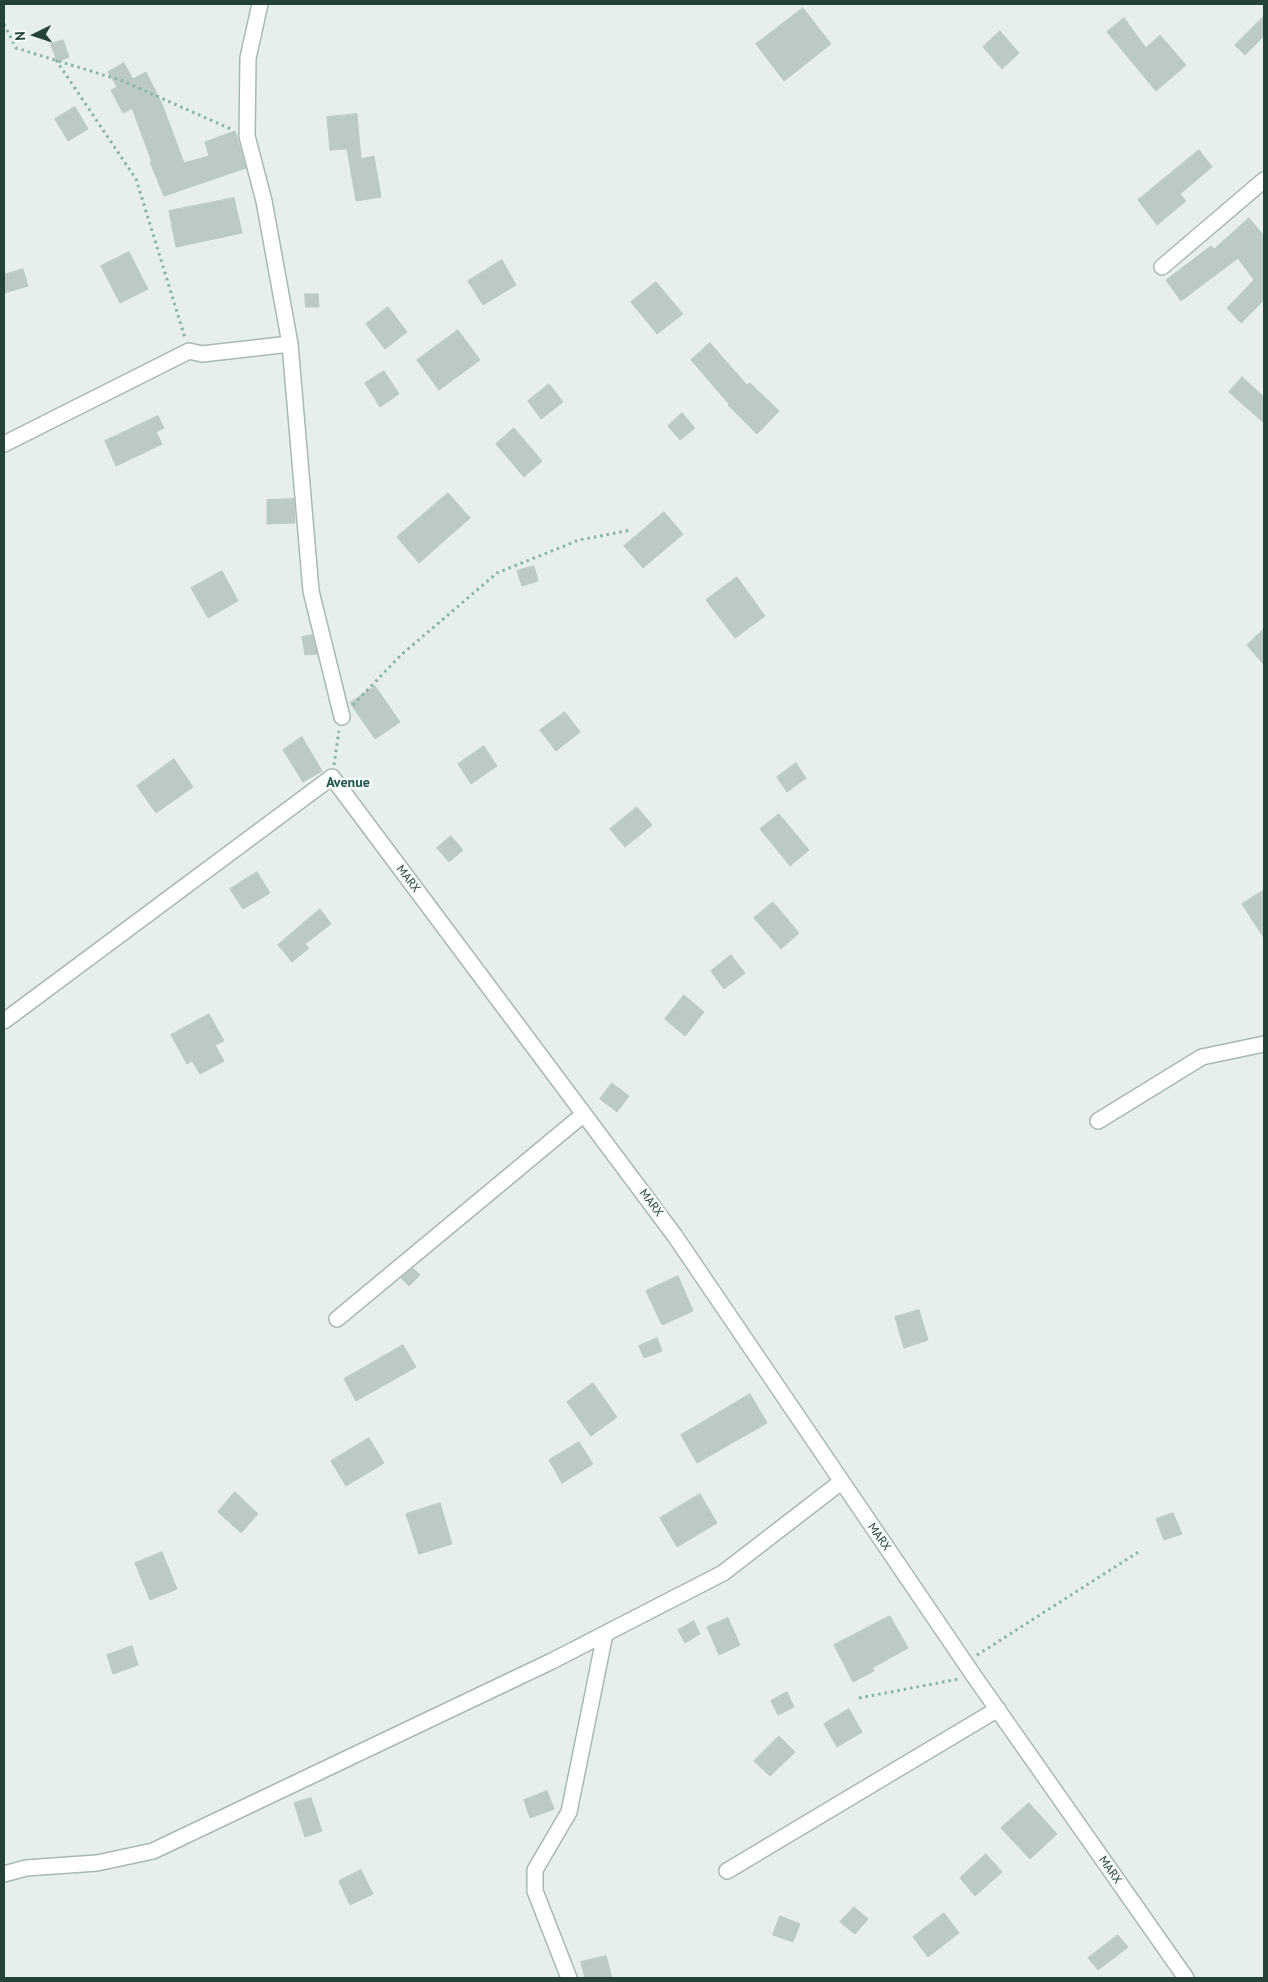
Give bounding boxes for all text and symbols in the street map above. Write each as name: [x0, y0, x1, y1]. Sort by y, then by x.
north arrow: [10, 10, 60, 60]
text: N: [11, 31, 29, 41]
district label: Avenue: [326, 775, 370, 791]
street label: MARX: [393, 862, 423, 896]
street label: MARX: [636, 1186, 666, 1220]
street label: MARX: [864, 1520, 894, 1554]
street label: MARX: [1095, 1853, 1125, 1887]

